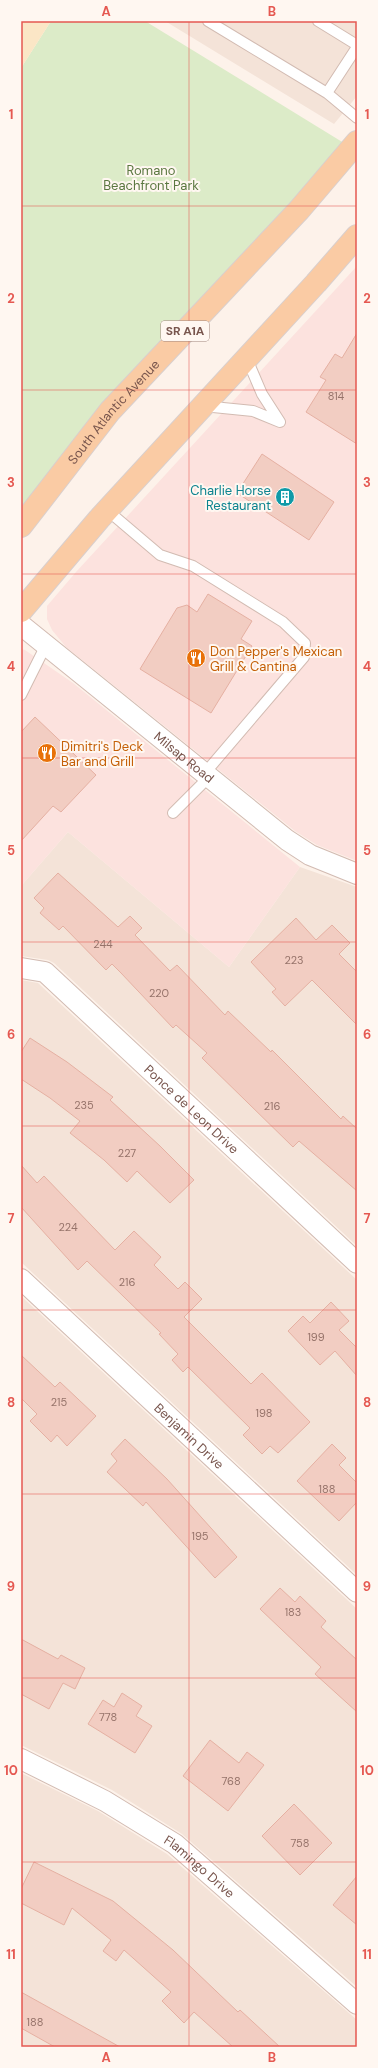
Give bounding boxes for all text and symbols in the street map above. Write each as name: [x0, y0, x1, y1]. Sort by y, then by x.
text: A: [101, 3, 111, 20]
text: B: [268, 3, 276, 20]
text: 1: [9, 106, 13, 123]
text: 1: [365, 106, 369, 123]
park label: Romano Beachfront Park: [103, 162, 199, 194]
text: 2: [7, 290, 15, 307]
text: 2: [363, 290, 371, 307]
road number: SR A1A: [161, 321, 209, 341]
street label: South Atlantic Avenue: [64, 356, 163, 467]
house number: 814: [328, 389, 345, 403]
text: 3: [7, 474, 15, 491]
text: 3: [363, 474, 371, 491]
place label: Charlie Horse Restaurant: [190, 482, 271, 514]
building icon: Charlie Horse Restaurant: [274, 486, 296, 508]
place label: Don Pepper's Mexican Grill & Cantina: [210, 643, 342, 675]
restaurant icon: Don Pepper's Mexican Grill & Cantina: [185, 647, 207, 669]
text: 4: [7, 658, 15, 675]
text: 4: [363, 658, 371, 675]
street label: Milsap Road: [151, 728, 218, 786]
place label: Dimitri's Deck Bar and Grill: [61, 738, 144, 770]
restaurant icon: Dimitri's Deck Bar and Grill: [36, 742, 58, 764]
text: 5: [7, 842, 15, 859]
text: 5: [363, 842, 371, 859]
house number: 244: [93, 937, 113, 951]
house number: 223: [284, 953, 304, 967]
house number: 220: [149, 986, 169, 1000]
text: 6: [7, 1026, 15, 1043]
text: 6: [363, 1026, 371, 1043]
street label: Ponce de Leon Drive: [141, 1061, 243, 1157]
house number: 235: [74, 1098, 94, 1112]
house number: 216: [264, 1099, 280, 1113]
house number: 227: [118, 1146, 136, 1160]
text: 7: [8, 1210, 15, 1227]
text: 7: [364, 1210, 371, 1227]
house number: 224: [58, 1220, 78, 1234]
house number: 216: [119, 1275, 135, 1289]
house number: 199: [307, 1330, 325, 1344]
text: 8: [7, 1394, 15, 1411]
text: 8: [363, 1394, 371, 1411]
house number: 215: [51, 1395, 68, 1409]
street label: Benjamin Drive: [151, 1399, 228, 1472]
house number: 198: [256, 1406, 272, 1420]
house number: 188: [319, 1482, 335, 1496]
house number: 195: [191, 1529, 209, 1543]
text: 9: [7, 1578, 15, 1595]
text: 9: [363, 1578, 371, 1595]
house number: 183: [285, 1605, 301, 1619]
house number: 778: [99, 1710, 117, 1724]
text: 10: [4, 1762, 18, 1779]
text: 10: [360, 1762, 374, 1779]
house number: 768: [221, 1774, 241, 1788]
street label: Flamingo Drive: [161, 1831, 238, 1901]
house number: 758: [291, 1836, 309, 1850]
text: 11: [6, 1946, 16, 1963]
text: 11: [362, 1946, 372, 1963]
house number: 188: [27, 2015, 43, 2029]
text: A: [101, 2049, 111, 2066]
text: B: [268, 2049, 276, 2066]

